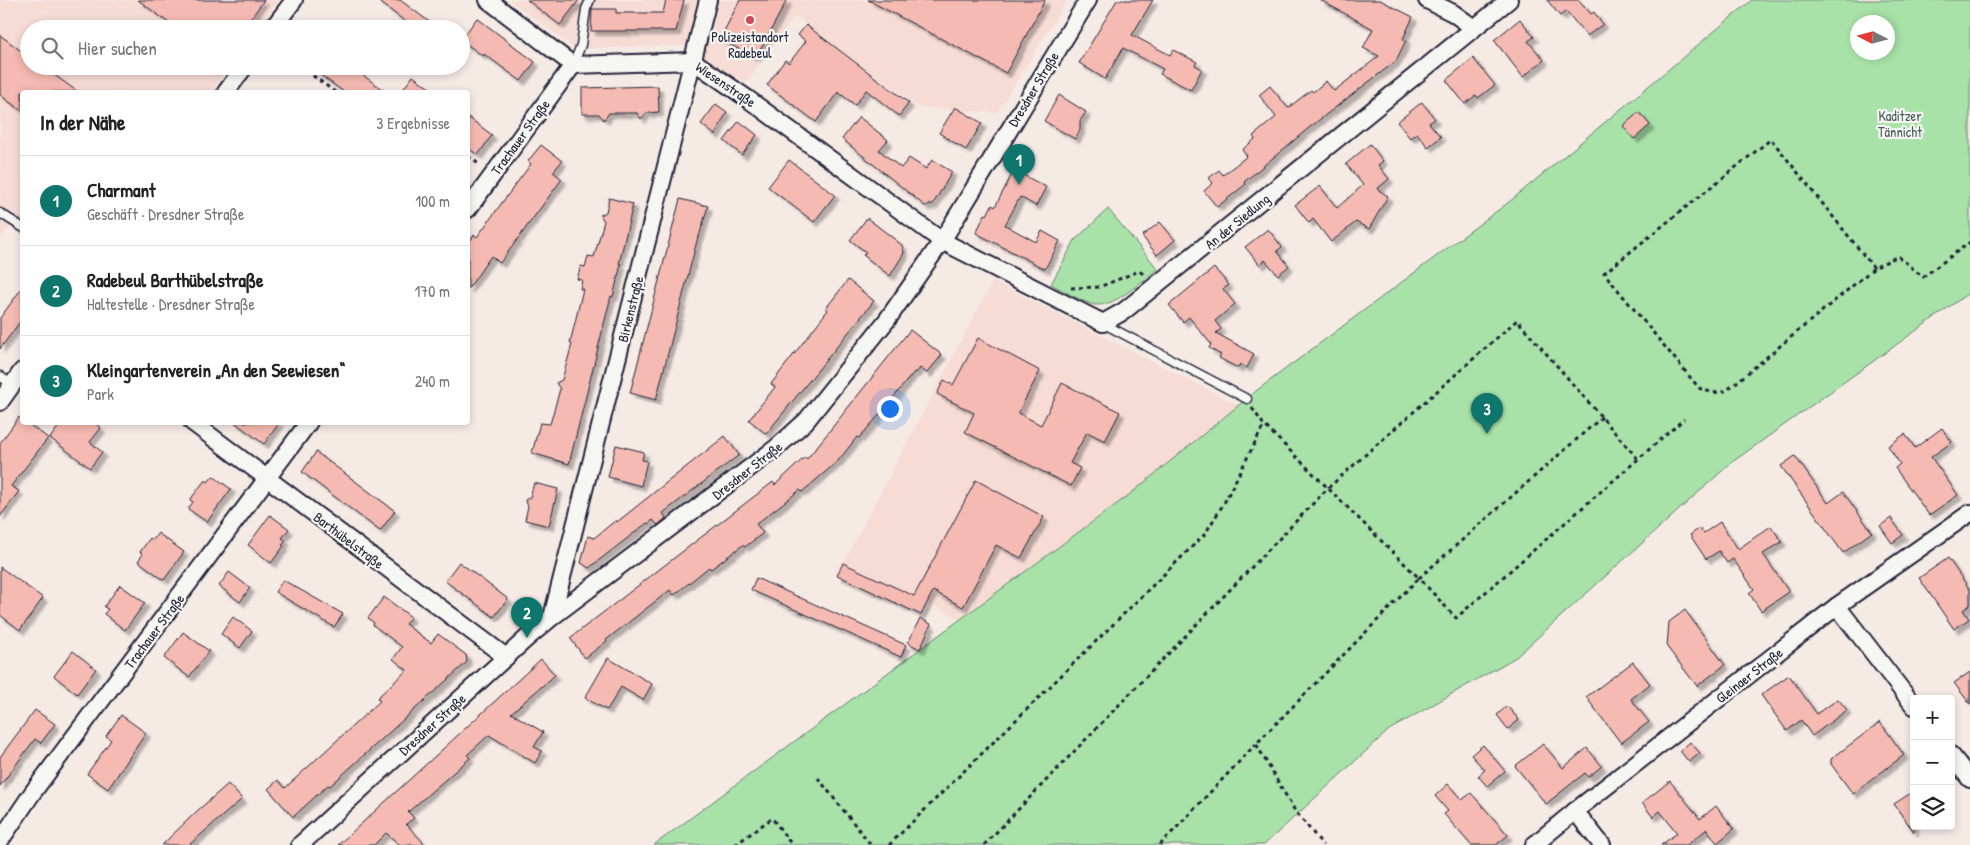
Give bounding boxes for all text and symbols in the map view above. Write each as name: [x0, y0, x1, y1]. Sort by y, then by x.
marker: Polizeistandort Radebeul: [744, 14, 756, 26]
north arrow: [1850, 15, 1895, 60]
search box: [20, 20, 470, 75]
place label: Polizeistandort Radebeul: [711, 27, 789, 62]
icon: search: [38, 34, 66, 62]
text: Hier suchen: [78, 35, 157, 61]
street label: Dresdner Straße: [1003, 48, 1064, 130]
street label: Wiesenstraße: [692, 57, 760, 112]
street label: Trachauer Straße: [486, 95, 555, 179]
park label: Kaditzer Tännicht: [1878, 106, 1922, 141]
text: In der Nähe: [40, 108, 125, 137]
text: 3 Ergebnisse: [376, 112, 450, 134]
pin: 1: [1003, 144, 1035, 185]
text: Charmant: [87, 177, 156, 203]
street label: An der Siedlung: [1201, 189, 1274, 254]
text: 1: [53, 190, 59, 212]
text: 100 m: [415, 190, 450, 212]
text: Geschäft · Dresdner Straße: [87, 203, 244, 225]
text: Radebeul Barthübelstraße: [87, 267, 264, 293]
street label: Birkenstraße: [613, 274, 648, 344]
text: 2: [52, 280, 60, 302]
text: 170 m: [415, 280, 450, 302]
text: Haltestelle · Dresdner Straße: [87, 293, 255, 315]
text: Kleingartenverein „An den Seewiesen“: [87, 357, 345, 383]
text: 3: [52, 370, 60, 392]
text: 240 m: [415, 370, 450, 392]
text: Park: [87, 383, 114, 405]
pin: 3: [1471, 393, 1503, 434]
your location: [877, 396, 903, 422]
street label: Dresdner Straße: [708, 436, 787, 504]
street label: Barthübelstraße: [309, 507, 388, 574]
street label: Trachauer Straße: [120, 589, 189, 673]
pin: 2: [511, 597, 543, 638]
street label: Gleinaer Straße: [1712, 643, 1787, 708]
street label: Dresdner Straße: [394, 689, 471, 760]
map controls: [1910, 695, 1955, 830]
button: +: [1910, 695, 1955, 740]
button: −: [1910, 740, 1955, 785]
button: layers: [1910, 785, 1955, 830]

